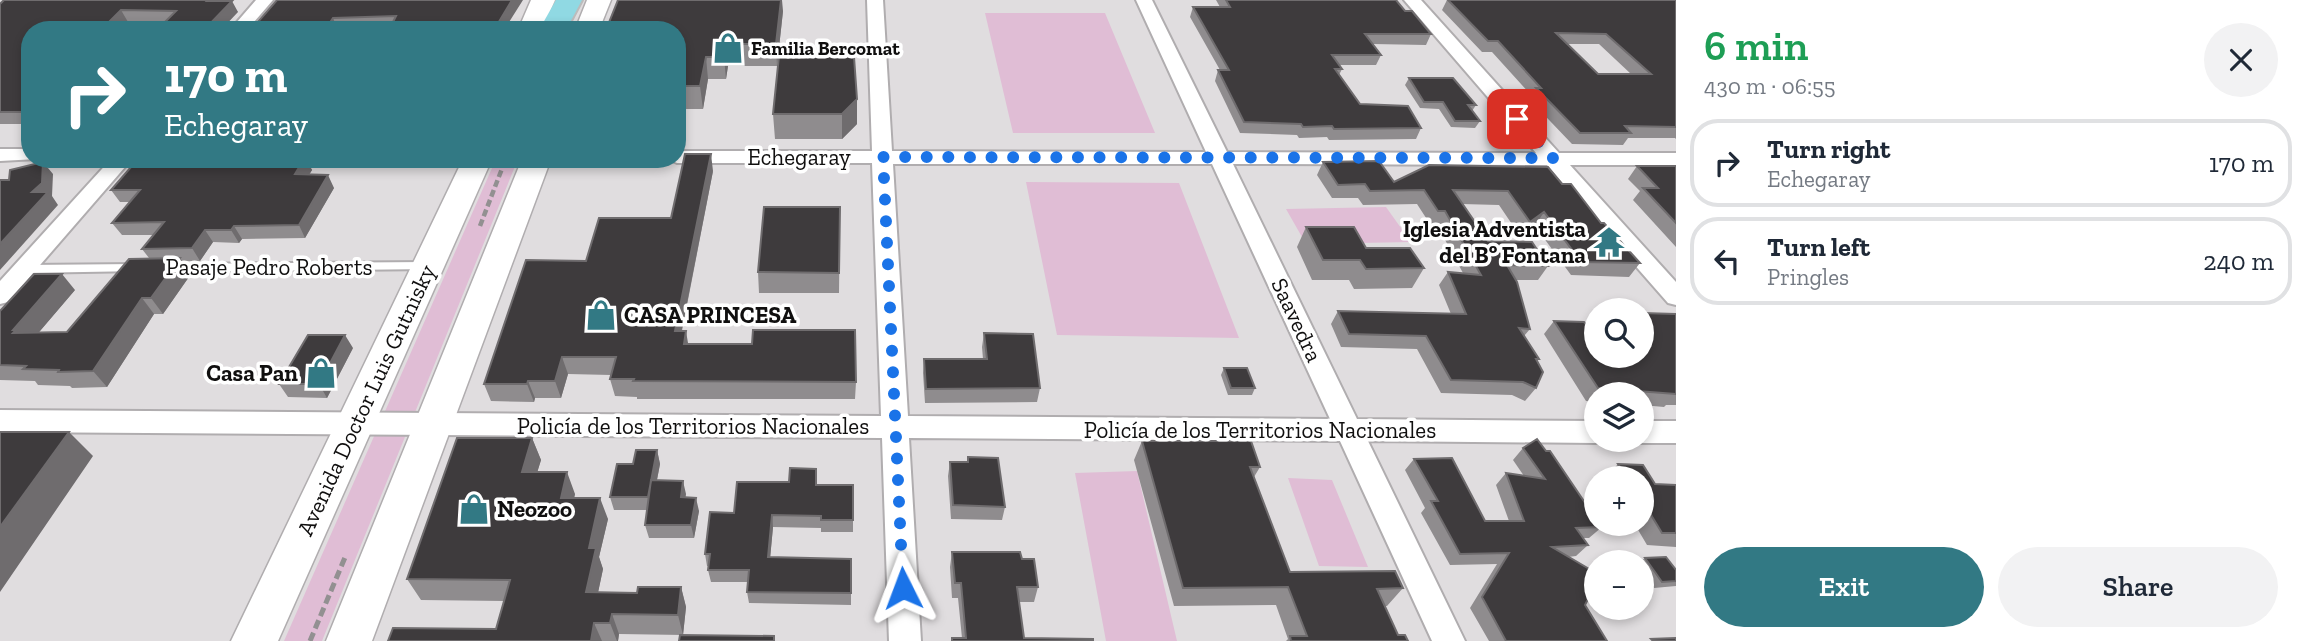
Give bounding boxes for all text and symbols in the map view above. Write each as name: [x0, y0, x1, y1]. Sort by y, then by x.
text: 6 min: [1704, 20, 1808, 71]
button: close: [2204, 23, 2278, 97]
shop icon: Familia Bercomat: [711, 31, 745, 65]
place label: Familia Bercomat: [751, 37, 900, 60]
text: 170 m: [164, 46, 287, 105]
icon: right: [49, 49, 140, 140]
text: 430 m · 06:55: [1704, 72, 1836, 100]
pin: [1487, 89, 1547, 149]
icon: arrive: [1498, 100, 1536, 138]
text: Echegaray: [164, 106, 308, 144]
text: Turn right: [1767, 133, 1890, 165]
street label: Echegaray: [747, 143, 851, 171]
icon: right: [1708, 144, 1746, 182]
text: 170 m: [2209, 147, 2274, 179]
text: Echegaray: [1767, 165, 1871, 193]
place label: Iglesia Adventista del Bº Fontana: [1403, 215, 1586, 269]
temple icon: Iglesia Adventista del Bº Fontana: [1592, 225, 1626, 259]
text: Turn left: [1767, 231, 1870, 263]
icon: left: [1708, 242, 1746, 280]
text: 240 m: [2203, 245, 2274, 277]
street label: Pasaje Pedro Roberts: [165, 253, 373, 281]
street label: Avenida Doctor Luis Gutnisky: [291, 260, 441, 540]
text: Pringles: [1767, 263, 1849, 291]
street label: Saavedra: [1265, 274, 1329, 366]
shop icon: CASA PRINCESA: [584, 298, 618, 332]
map controls: [1584, 298, 1654, 620]
button: search: [1584, 298, 1654, 368]
place label: CASA PRINCESA: [624, 301, 797, 329]
shop icon: Casa Pan: [304, 356, 338, 390]
place label: Casa Pan: [206, 359, 298, 387]
button: layers: [1584, 382, 1654, 452]
street label: Policía de los Territorios Nacionales: [517, 412, 869, 440]
street label: Policía de los Territorios Nacionales: [1084, 416, 1436, 444]
button: +: [1584, 466, 1654, 536]
shop icon: Neozoo: [457, 492, 491, 526]
place label: Neozoo: [497, 495, 572, 523]
button: Exit: [1704, 547, 1984, 627]
button: Share: [1998, 547, 2278, 627]
button: −: [1584, 550, 1654, 620]
position arrow: [866, 551, 940, 625]

